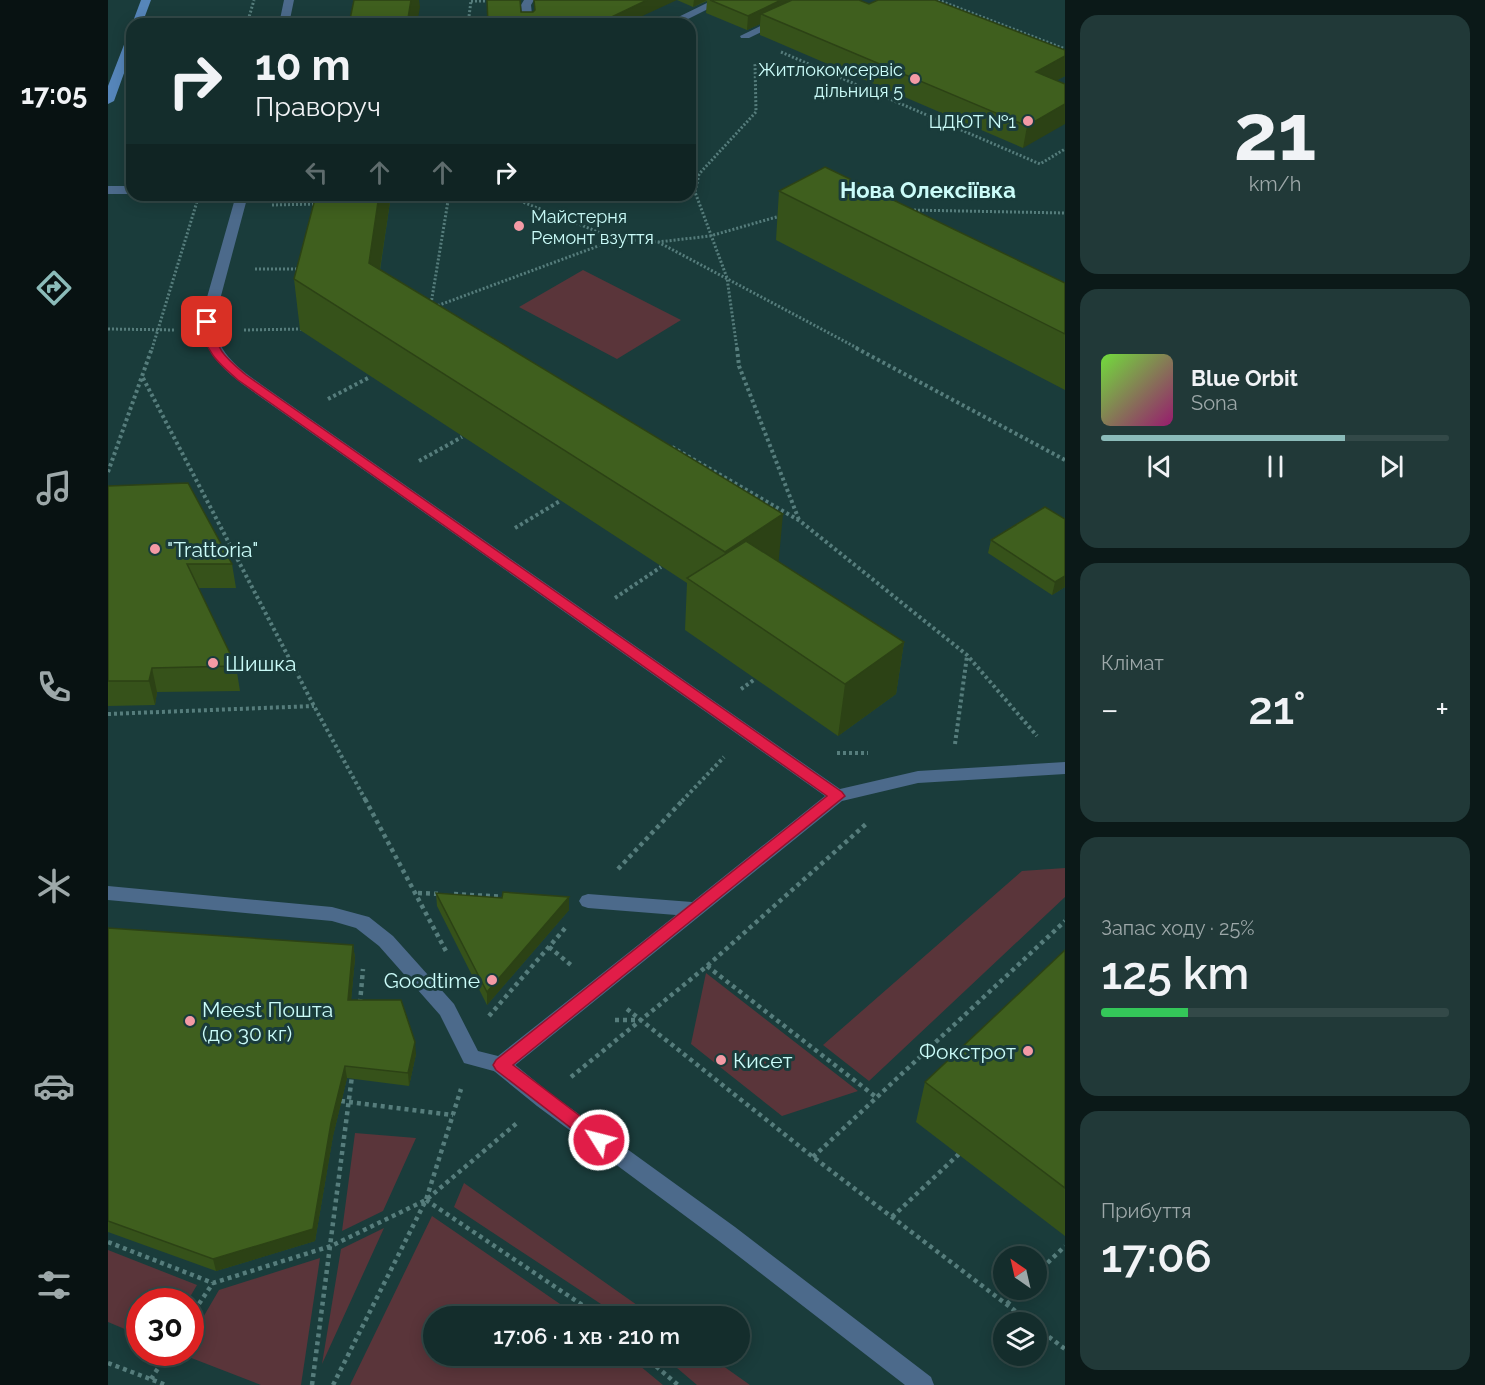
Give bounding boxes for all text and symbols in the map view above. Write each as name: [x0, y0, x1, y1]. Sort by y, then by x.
text: 10 m: [255, 41, 351, 90]
icon: right: [156, 42, 234, 120]
place label: Житлокомсервіс дільниця 5: [758, 59, 903, 101]
marker: Житлокомсервіс дільниця 5: [908, 72, 922, 86]
text: 17:05: [21, 79, 87, 110]
text: 21: [1234, 87, 1316, 178]
text: Праворуч: [255, 91, 381, 122]
place label: ЦДЮТ №1: [929, 111, 1016, 132]
marker: ЦДЮТ №1: [1021, 114, 1035, 128]
icon: left: [300, 156, 333, 189]
icon: ahead: [363, 156, 396, 189]
icon: ahead: [426, 156, 459, 189]
icon: right: [489, 156, 522, 189]
text: km/h: [1249, 172, 1301, 196]
district label: Нова Олексіївка: [840, 177, 1016, 203]
place label: Майстерня Ремонт взуття: [531, 206, 654, 248]
marker: Майстерня Ремонт взуття: [512, 219, 526, 233]
icon: directions: [33, 267, 75, 309]
pin: [181, 296, 232, 347]
icon: arrive: [190, 305, 223, 338]
text: Blue Orbit: [1191, 365, 1298, 391]
text: Sona: [1191, 391, 1238, 415]
icon: previous: [1143, 450, 1176, 483]
icon: pause: [1259, 450, 1292, 483]
icon: next: [1375, 450, 1408, 483]
icon: music: [33, 467, 75, 509]
place label: "Trattoria": [167, 537, 258, 562]
marker: "Trattoria": [148, 542, 162, 556]
place label: Шишка: [225, 651, 297, 676]
text: Клімат: [1101, 651, 1164, 675]
marker: Шишка: [206, 656, 220, 670]
icon: phone: [33, 666, 75, 708]
text: 21°: [1248, 682, 1306, 735]
text: −: [1101, 690, 1119, 729]
text: +: [1435, 690, 1449, 729]
icon: climate: [33, 865, 75, 907]
text: Запас ходу · 25%: [1101, 916, 1255, 940]
text: 125 km: [1101, 947, 1249, 1000]
place label: Goodtime: [384, 968, 480, 993]
marker: Goodtime: [485, 973, 499, 987]
place label: Meest Пошта (до 30 кг): [202, 997, 333, 1046]
marker: Meest Пошта (до 30 кг): [183, 1014, 197, 1028]
place label: Фокстрот: [919, 1039, 1016, 1064]
marker: Фокстрот: [1021, 1044, 1035, 1058]
place label: Кисет: [733, 1048, 793, 1073]
marker: Кисет: [714, 1053, 728, 1067]
icon: car: [33, 1065, 75, 1107]
position arrow: [567, 1108, 631, 1172]
text: Прибуття: [1101, 1199, 1191, 1223]
text: 17:06: [1101, 1230, 1212, 1283]
north arrow: [993, 1246, 1047, 1300]
map controls: [993, 1246, 1047, 1366]
icon: filters: [33, 1264, 75, 1306]
speed limit sign: 30: [126, 1288, 204, 1366]
button: layers: [993, 1312, 1047, 1366]
text: 17:06 · 1 хв · 210 m: [493, 1323, 680, 1349]

